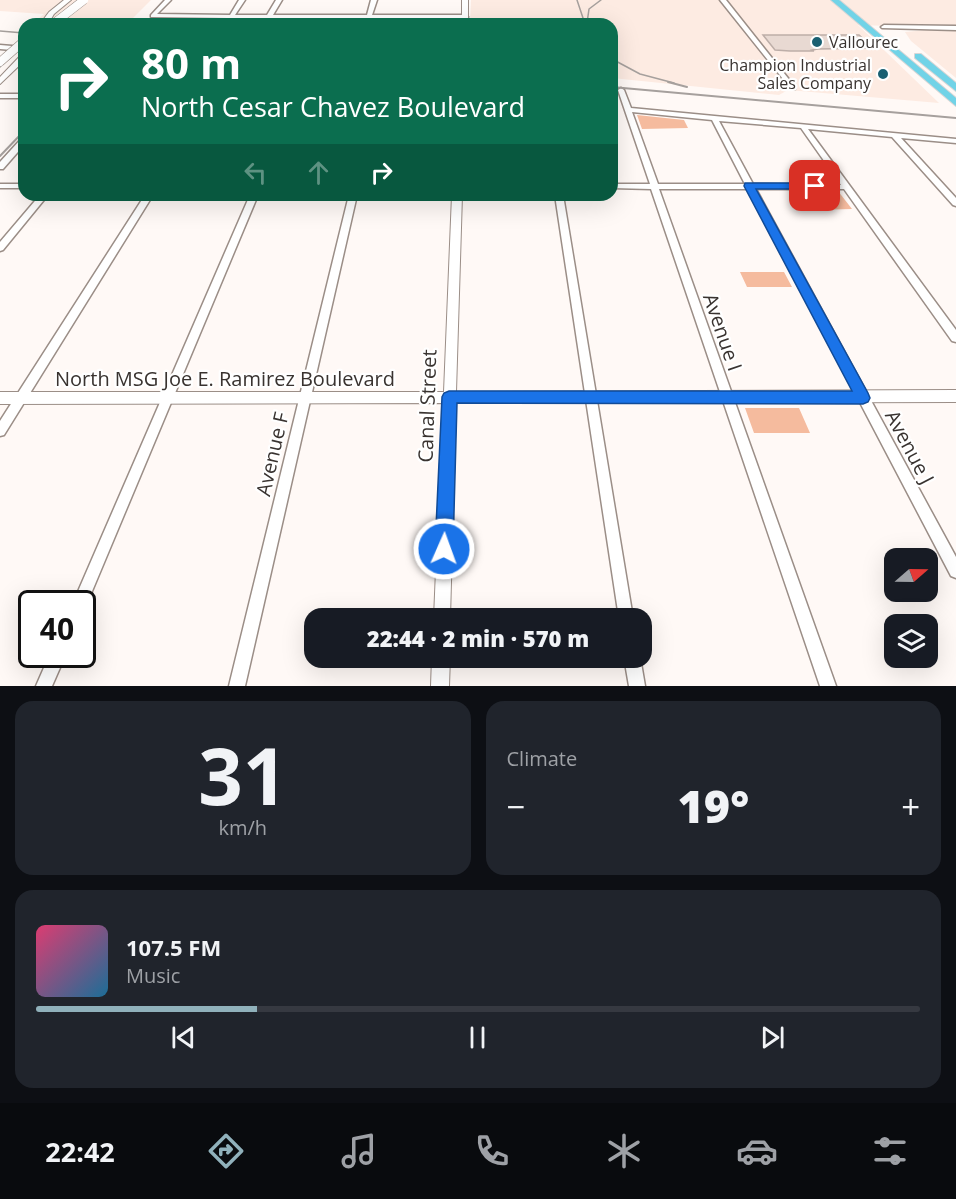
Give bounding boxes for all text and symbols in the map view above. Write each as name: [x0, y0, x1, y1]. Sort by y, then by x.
place label: Vallourec: [829, 31, 898, 53]
text: 80 m: [141, 34, 241, 91]
marker: Vallourec: [810, 35, 824, 49]
icon: right: [42, 42, 120, 120]
place label: Champion Industrial Sales Company: [719, 54, 872, 94]
marker: Champion Industrial Sales Company: [876, 67, 890, 81]
text: North Cesar Chavez Boulevard: [141, 88, 525, 125]
icon: left: [239, 156, 272, 189]
icon: ahead: [302, 156, 335, 189]
icon: right: [365, 156, 398, 189]
pin: [789, 160, 840, 211]
icon: arrive: [798, 169, 831, 202]
street label: Avenue I: [697, 290, 749, 374]
street label: Canal Street: [412, 349, 442, 463]
street label: North MSG Joe E. Ramirez Boulevard: [55, 365, 395, 392]
street label: Avenue J: [879, 405, 941, 489]
street label: Avenue F: [249, 409, 295, 499]
position arrow: [412, 517, 476, 581]
north arrow: [884, 548, 938, 602]
map controls: [884, 548, 938, 668]
speed limit sign: 40: [18, 590, 96, 668]
button: layers: [884, 614, 938, 668]
text: 22:44 · 2 min · 570 m: [367, 623, 589, 653]
text: 31: [198, 722, 287, 828]
text: Climate: [507, 745, 577, 772]
text: 19°: [677, 775, 749, 836]
text: −: [507, 784, 525, 829]
text: +: [901, 784, 920, 829]
text: km/h: [218, 814, 267, 841]
text: 107.5 FM: [126, 932, 221, 962]
text: Music: [126, 962, 180, 989]
icon: previous: [167, 1021, 200, 1054]
icon: pause: [461, 1021, 494, 1054]
icon: next: [756, 1021, 789, 1054]
icon: directions: [205, 1130, 247, 1172]
icon: music: [338, 1130, 380, 1172]
icon: phone: [471, 1130, 513, 1172]
icon: climate: [603, 1130, 645, 1172]
icon: car: [736, 1130, 778, 1172]
icon: filters: [869, 1130, 911, 1172]
text: 22:42: [45, 1133, 115, 1170]

